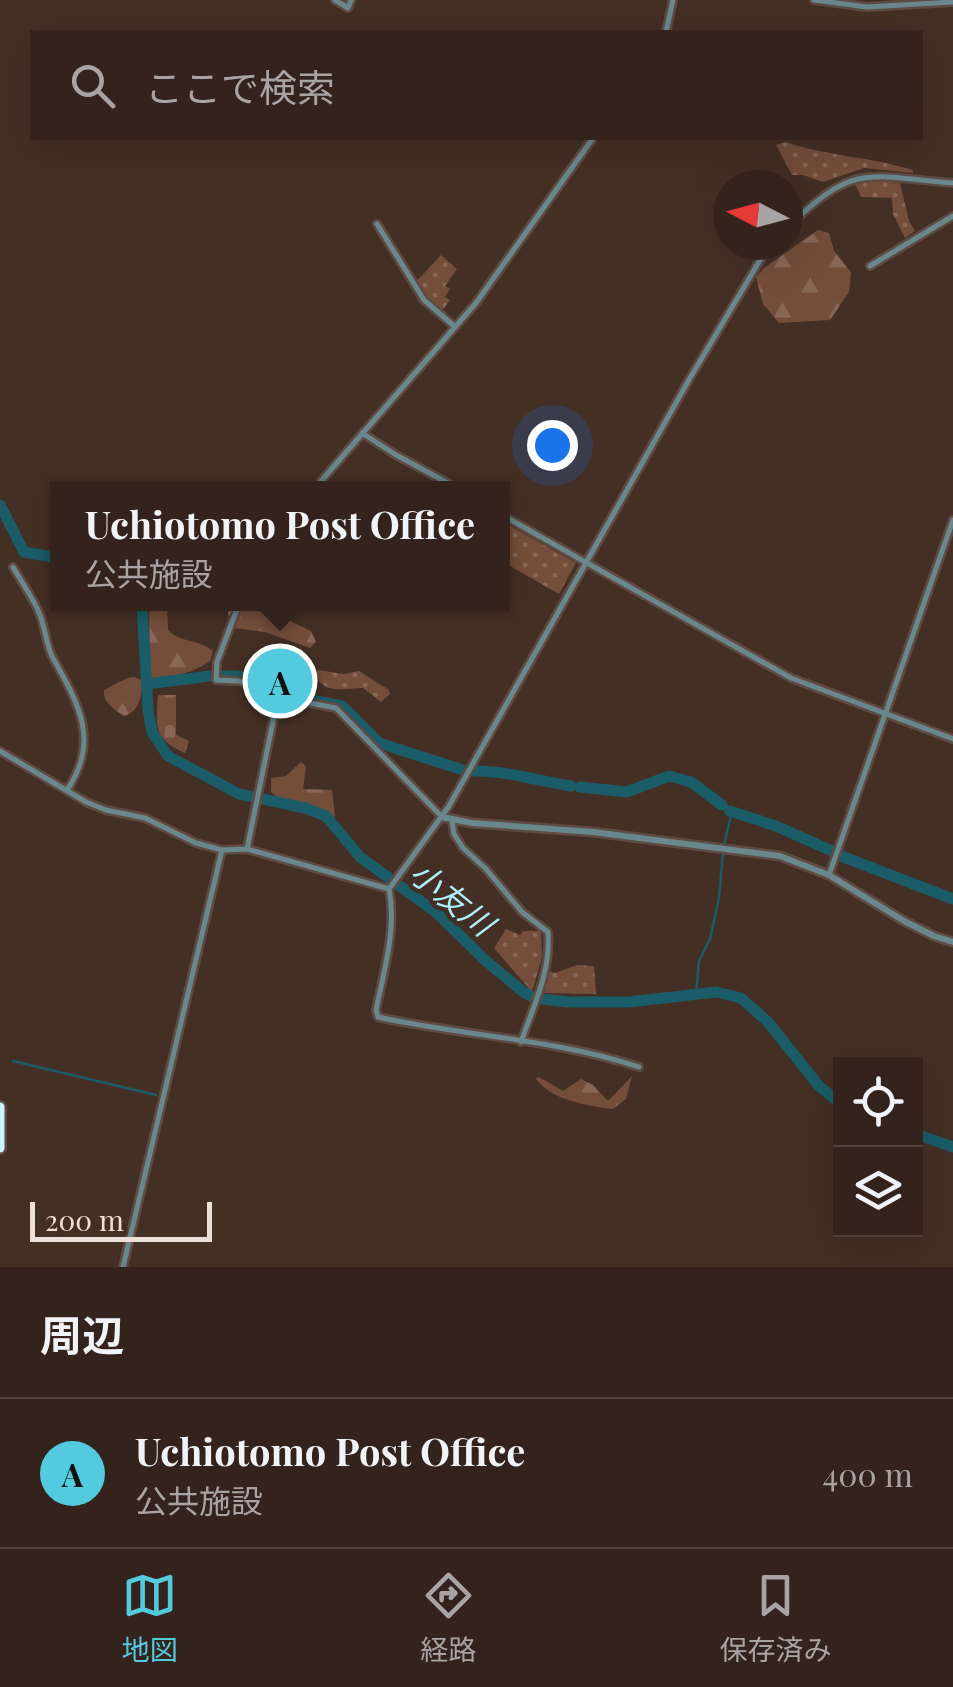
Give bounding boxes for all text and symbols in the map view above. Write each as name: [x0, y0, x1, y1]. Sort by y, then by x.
search box: [30, 30, 923, 140]
icon: search: [65, 58, 120, 113]
text: ここで検索: [145, 61, 335, 112]
north arrow: [713, 170, 803, 260]
your location: [527, 420, 578, 471]
popup: [50, 481, 510, 611]
text: Uchiotomo Post Office: [85, 498, 475, 549]
text: 公共施設: [85, 551, 213, 594]
pin: A: [248, 644, 312, 718]
water label: 小友川: [402, 850, 506, 946]
map controls: [833, 1057, 923, 1237]
button: locate: [833, 1057, 923, 1147]
button: layers: [833, 1147, 923, 1237]
scale bar: [30, 1197, 212, 1242]
text: 200 m: [45, 1201, 124, 1238]
text: 周辺: [40, 1306, 124, 1362]
text: Uchiotomo Post Office: [135, 1425, 526, 1476]
text: A: [62, 1452, 83, 1495]
text: 400 m: [822, 1452, 913, 1495]
text: 公共施設: [135, 1478, 263, 1521]
tab: 地図: [121, 1568, 178, 1668]
tab: 経路: [420, 1568, 477, 1668]
tab: 保存済み: [719, 1568, 832, 1668]

